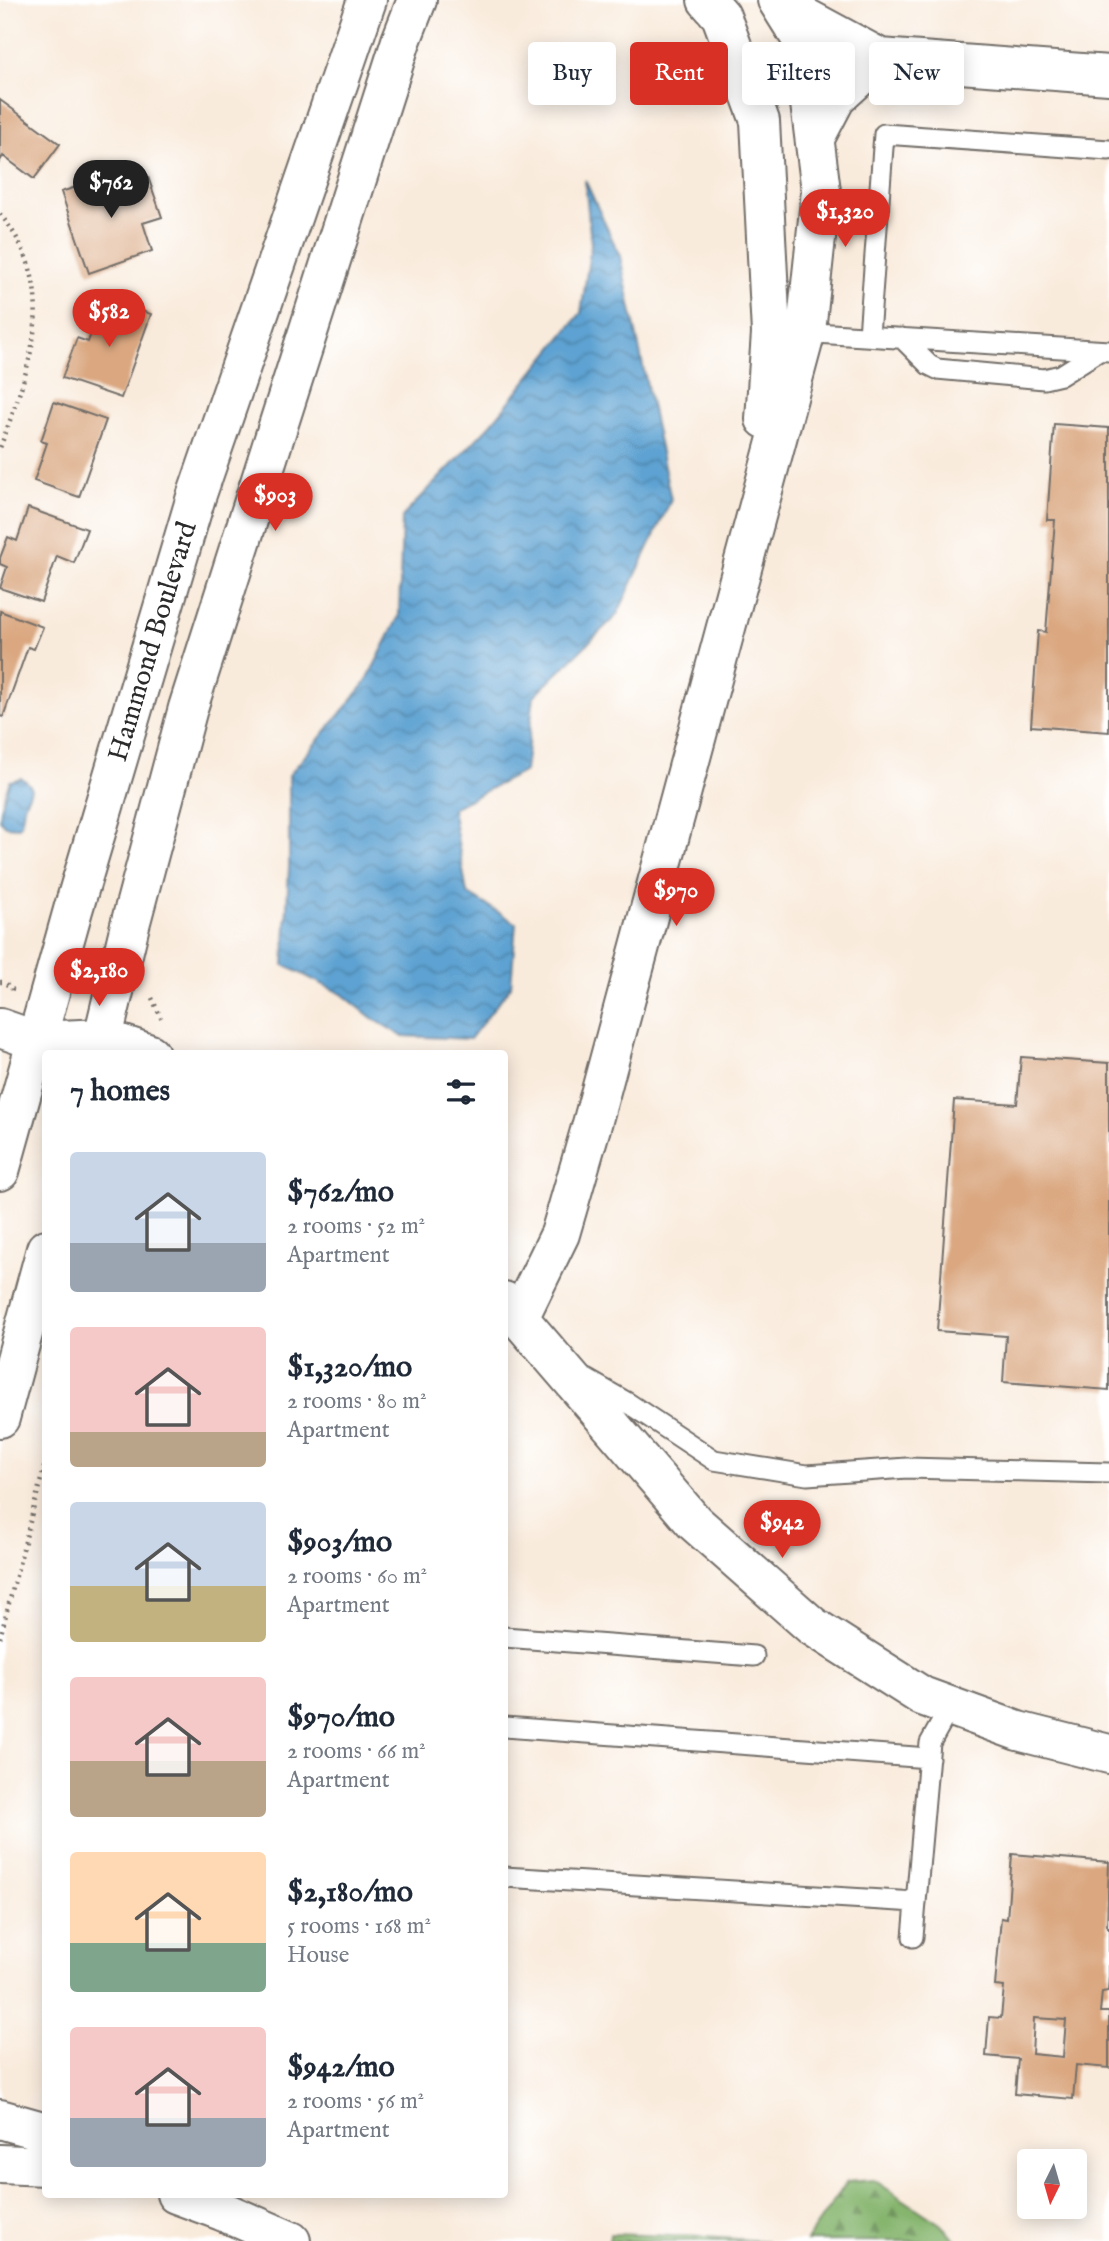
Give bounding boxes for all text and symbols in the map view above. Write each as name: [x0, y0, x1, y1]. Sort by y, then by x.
chip: Buy: [528, 42, 616, 105]
chip: Rent: [630, 42, 728, 105]
chip: Filters: [742, 42, 855, 105]
chip: New: [869, 42, 964, 105]
pin: $762: [70, 160, 152, 220]
text: $762: [89, 168, 133, 197]
pin: $1,320: [788, 190, 902, 249]
text: $1,320: [816, 197, 874, 226]
pin: $582: [68, 290, 150, 349]
text: $582: [89, 297, 129, 326]
pin: $903: [234, 474, 316, 533]
text: $903: [254, 481, 296, 510]
street label: Hammond Boulevard: [101, 518, 205, 766]
pin: $970: [635, 869, 717, 928]
text: $970: [654, 876, 698, 905]
pin: $2,180: [42, 948, 156, 1008]
text: $2,180: [70, 956, 128, 985]
text: 7 homes: [70, 1073, 170, 1111]
icon: filters: [442, 1073, 480, 1111]
text: $762/mo: [287, 1174, 394, 1212]
icon: home: [126, 1180, 210, 1264]
text: 2 rooms · 52 m²: [287, 1212, 425, 1241]
text: Apartment: [287, 1241, 390, 1270]
text: $1,320/mo: [287, 1349, 412, 1387]
icon: home: [126, 1355, 210, 1439]
text: 2 rooms · 80 m²: [287, 1387, 427, 1416]
text: Apartment: [287, 1416, 390, 1445]
pin: $942: [741, 1500, 823, 1560]
text: $942: [760, 1508, 804, 1537]
text: $903/mo: [287, 1524, 392, 1562]
icon: home: [126, 1530, 210, 1614]
text: 2 rooms · 60 m²: [287, 1562, 427, 1591]
text: Apartment: [287, 1591, 390, 1620]
text: $970/mo: [287, 1699, 395, 1737]
icon: home: [126, 1705, 210, 1789]
text: 2 rooms · 66 m²: [287, 1737, 426, 1766]
text: Apartment: [287, 1766, 390, 1795]
text: $2,180/mo: [287, 1874, 413, 1912]
icon: home: [126, 1880, 210, 1964]
text: 5 rooms · 168 m²: [287, 1912, 431, 1941]
text: House: [287, 1941, 349, 1970]
text: $942/mo: [287, 2049, 395, 2087]
icon: home: [126, 2055, 210, 2139]
text: 2 rooms · 56 m²: [287, 2087, 424, 2116]
text: Apartment: [287, 2116, 390, 2145]
north arrow: [1017, 2149, 1087, 2219]
map controls: [1017, 2149, 1087, 2219]

